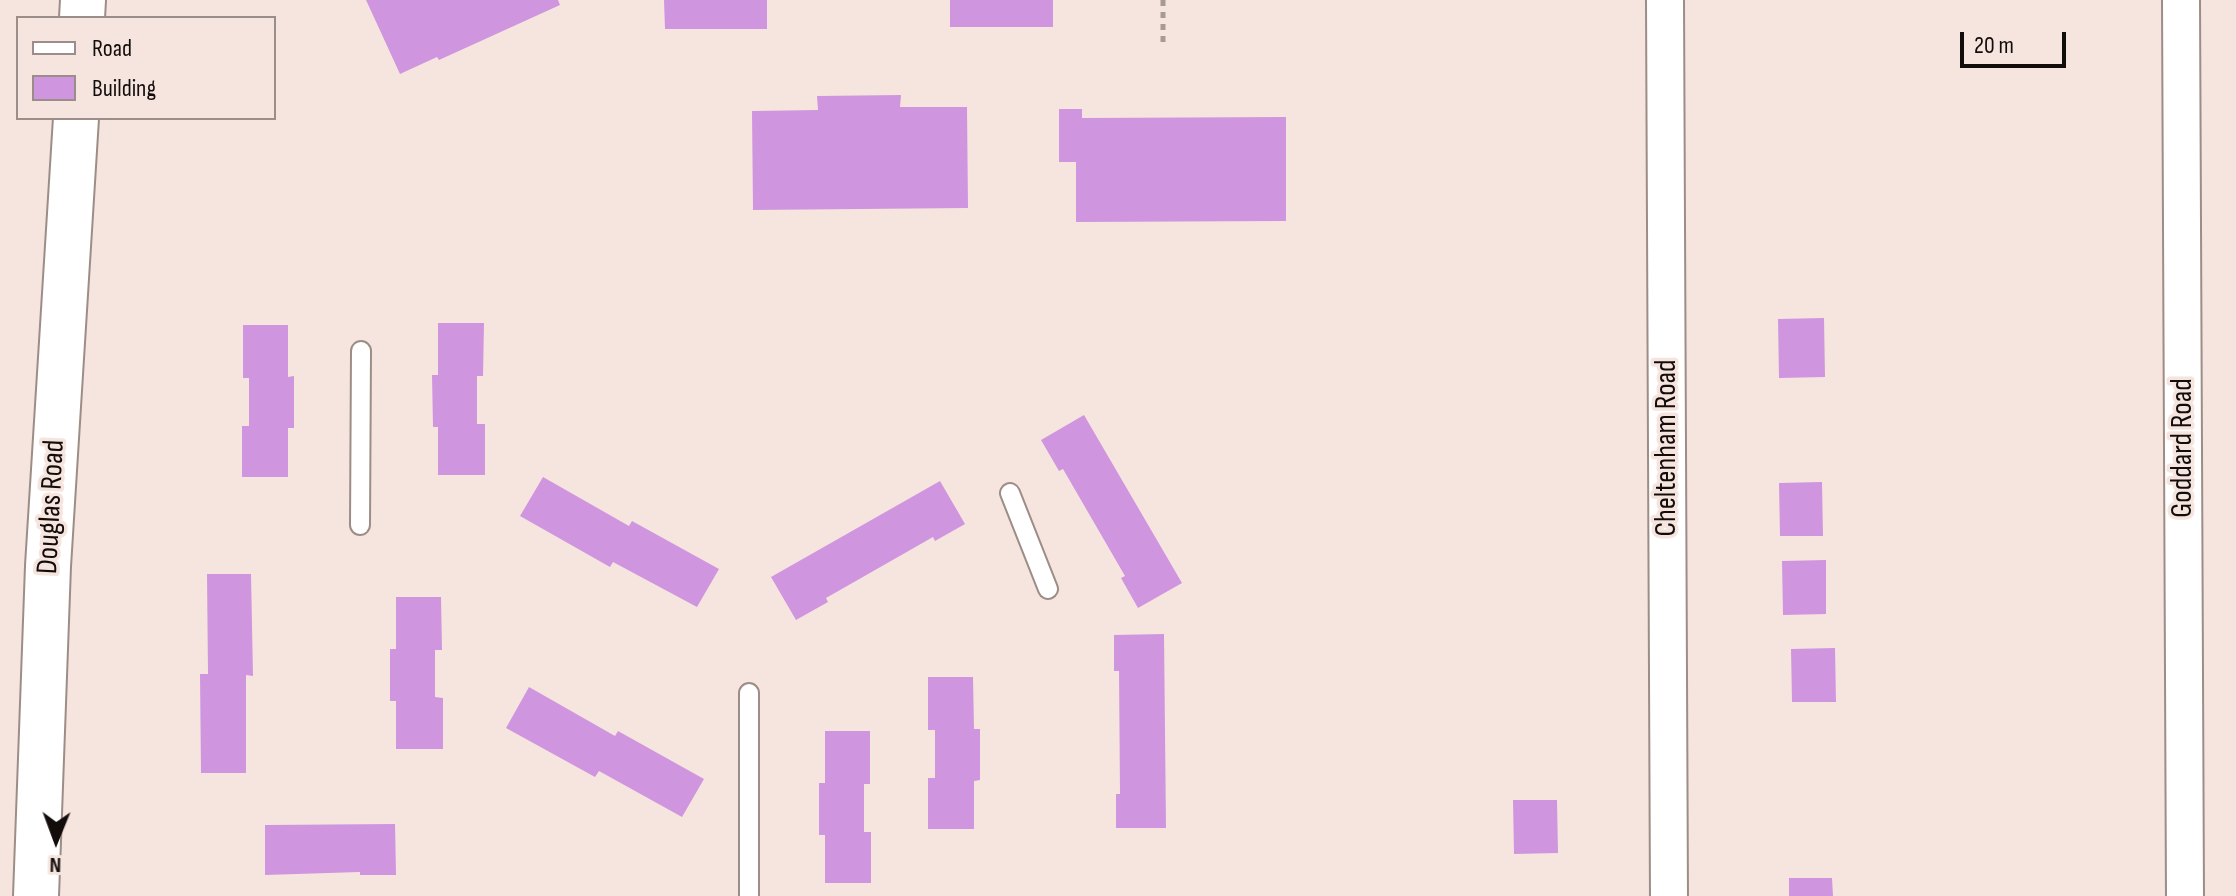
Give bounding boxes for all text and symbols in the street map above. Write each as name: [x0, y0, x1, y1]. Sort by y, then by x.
legend: [16, 16, 276, 120]
scale bar: [1964, 16, 2070, 66]
text: 20 m: [1974, 31, 2014, 60]
text: Road: [92, 34, 132, 63]
text: Building: [92, 74, 156, 103]
street label: Cheltenham Road: [1649, 359, 1685, 537]
street label: Goddard Road: [2165, 378, 2201, 518]
street label: Douglas Road: [31, 439, 73, 575]
north arrow: [16, 800, 96, 880]
text: N: [49, 851, 62, 878]

